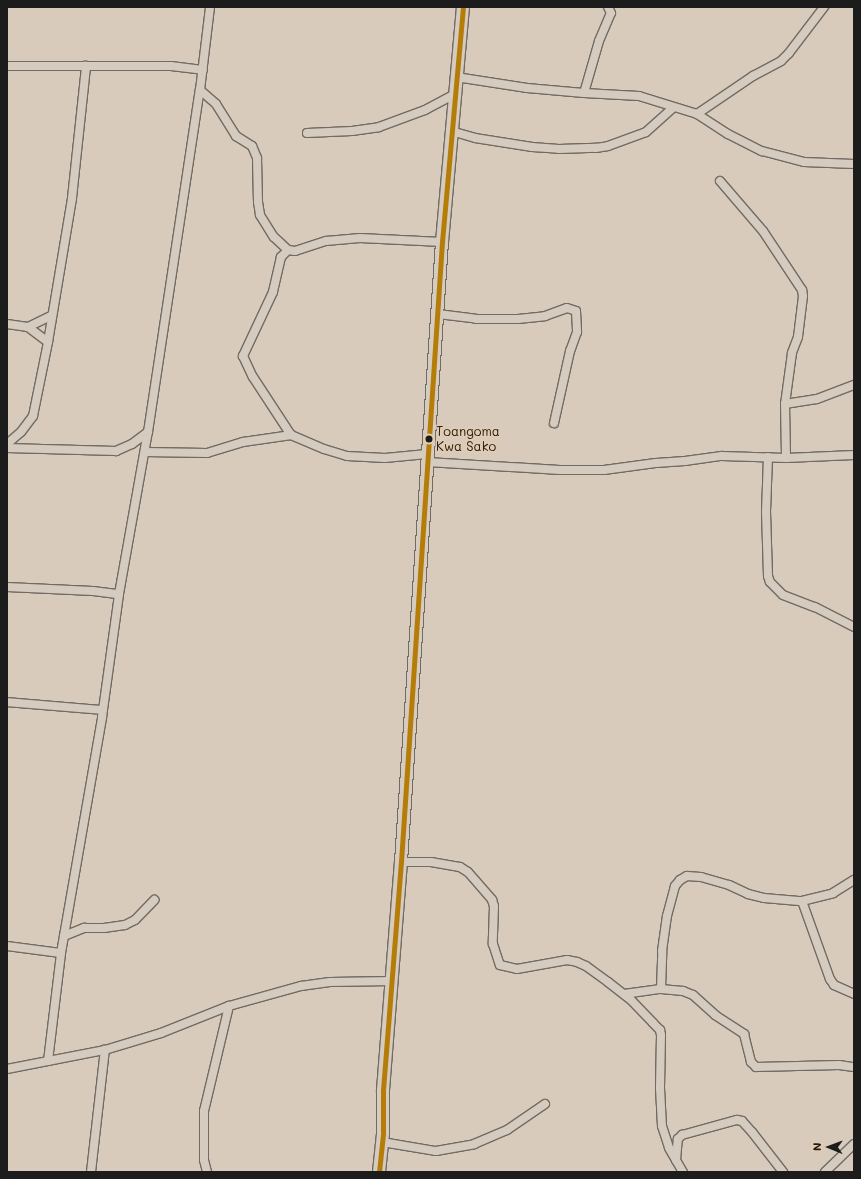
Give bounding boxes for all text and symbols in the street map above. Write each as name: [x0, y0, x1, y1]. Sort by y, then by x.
place label: Toangoma Kwa Sako: [436, 424, 500, 455]
marker: Toangoma Kwa Sako: [424, 434, 434, 444]
north arrow: [809, 1127, 849, 1167]
text: N: [809, 1142, 824, 1151]

